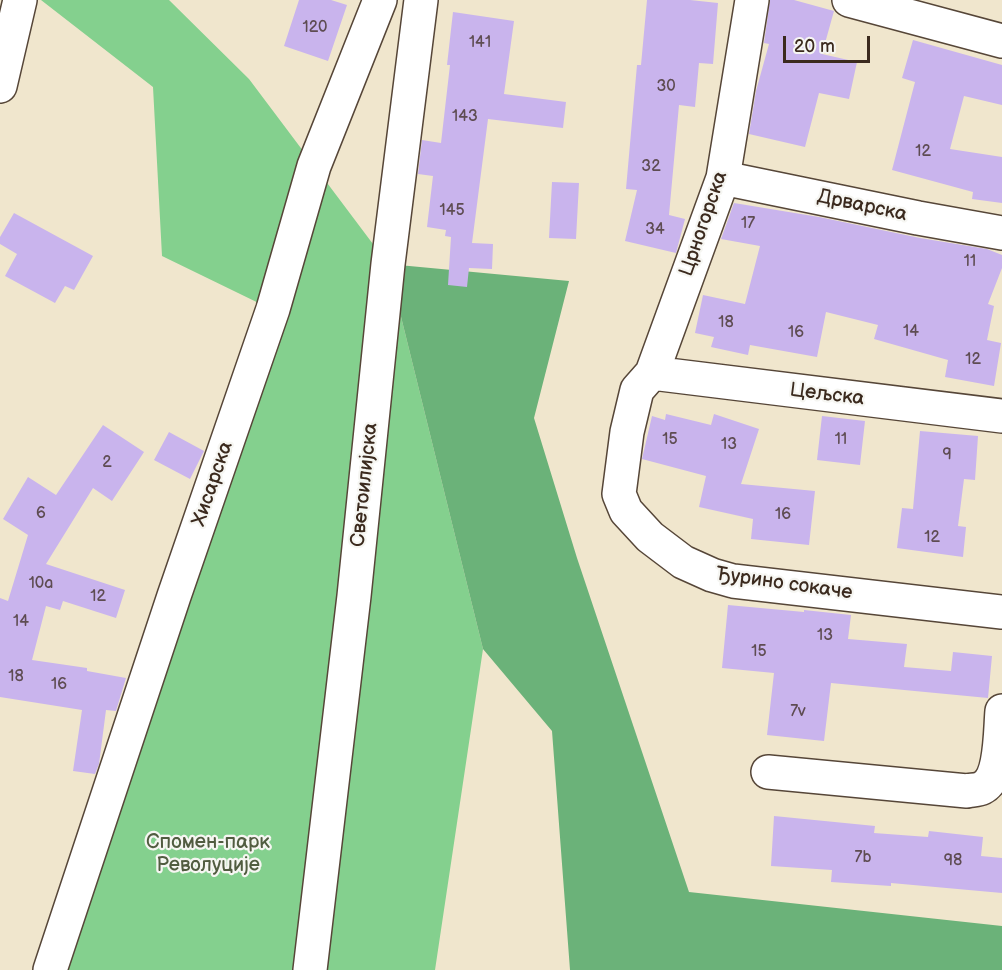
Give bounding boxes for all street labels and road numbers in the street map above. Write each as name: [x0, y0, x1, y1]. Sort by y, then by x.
street label: Црногорска: [675, 168, 733, 280]
street label: Дрварска: [815, 185, 909, 227]
street label: Цељска: [788, 379, 866, 411]
street label: Светоилијска: [347, 422, 383, 548]
street label: Хисарска: [187, 438, 239, 530]
street label: Ђурино сокаче: [714, 563, 854, 605]

